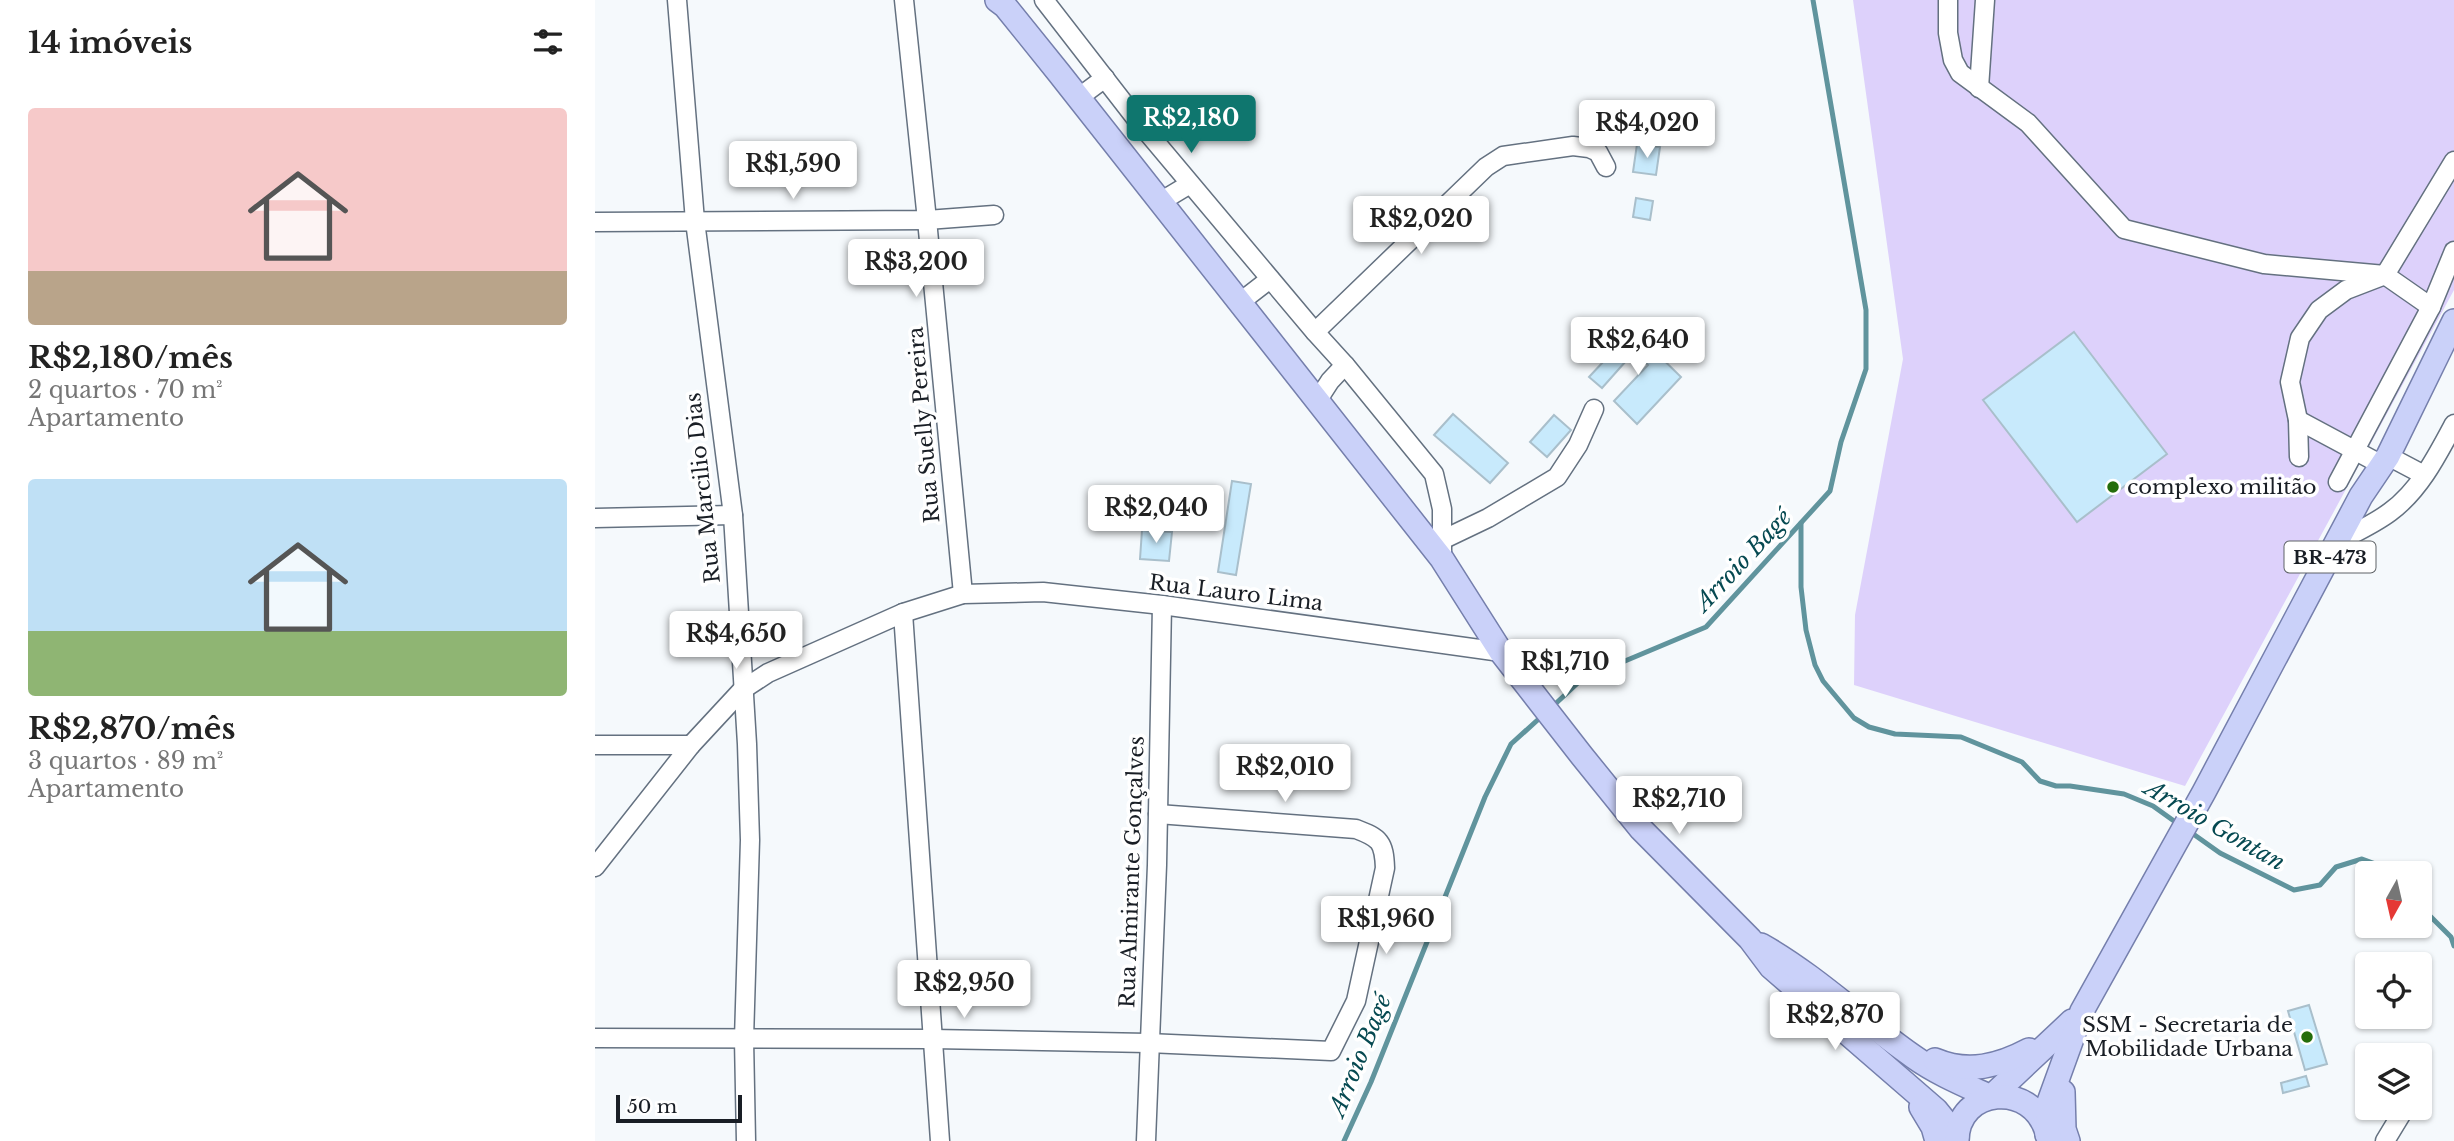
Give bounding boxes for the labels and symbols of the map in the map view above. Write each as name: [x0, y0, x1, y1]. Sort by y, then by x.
pin: R$2,180: [1126, 96, 1256, 155]
pin: R$4,020: [1582, 100, 1712, 160]
pin: R$1,590: [728, 142, 858, 201]
pin: R$2,020: [1356, 196, 1486, 256]
pin: R$3,200: [851, 240, 981, 299]
pin: R$2,640: [1573, 318, 1703, 377]
street label: Rua Suelly Pereira: [902, 326, 946, 524]
street label: Rua Marcilio Dias: [680, 391, 726, 585]
place label: complexo militão: [2127, 474, 2317, 500]
marker: complexo militão: [2105, 479, 2121, 495]
pin: R$2,040: [1091, 486, 1221, 545]
water label: Arroio Bagé: [1687, 502, 1798, 619]
road number: BR-473: [2285, 542, 2375, 572]
street label: Rua Lauro Lima: [1147, 569, 1325, 617]
pin: R$4,650: [671, 612, 801, 671]
pin: R$1,710: [1500, 640, 1630, 699]
street label: Rua Almirante Gonçalves: [1114, 736, 1150, 1008]
pin: R$2,010: [1220, 744, 1350, 804]
water label: Arroio Gontan: [2138, 772, 2290, 876]
pin: R$2,710: [1614, 776, 1744, 836]
north arrow: [2355, 861, 2433, 938]
pin: R$1,960: [1321, 897, 1451, 956]
pin: R$2,950: [899, 960, 1029, 1020]
water label: Arroio Bagé: [1322, 989, 1398, 1123]
pin: R$2,870: [1770, 992, 1900, 1052]
place label: SSM - Secretaria de Mobilidade Urbana: [2082, 1012, 2293, 1062]
marker: SSM - Secretaria de Mobilidade Urbana: [2299, 1029, 2315, 1045]
scale bar: [616, 1092, 742, 1124]

